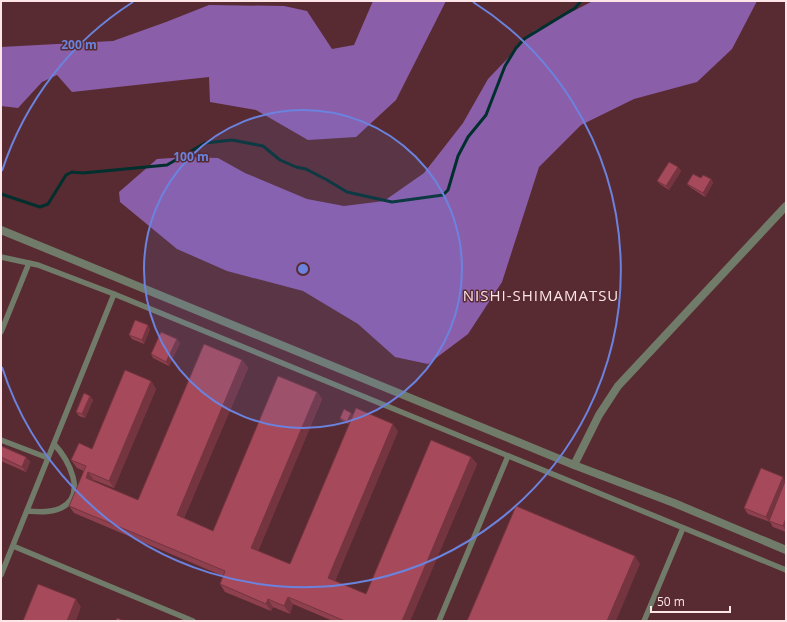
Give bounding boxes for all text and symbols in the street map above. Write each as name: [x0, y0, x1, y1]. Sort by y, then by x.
text: 200 m: [61, 36, 97, 53]
text: 100 m: [173, 148, 209, 165]
centre of rings: [296, 262, 310, 276]
district label: NISHI-SHIMAMATSU: [463, 285, 619, 305]
scale bar: [651, 588, 730, 614]
text: 50 m: [657, 593, 685, 610]

